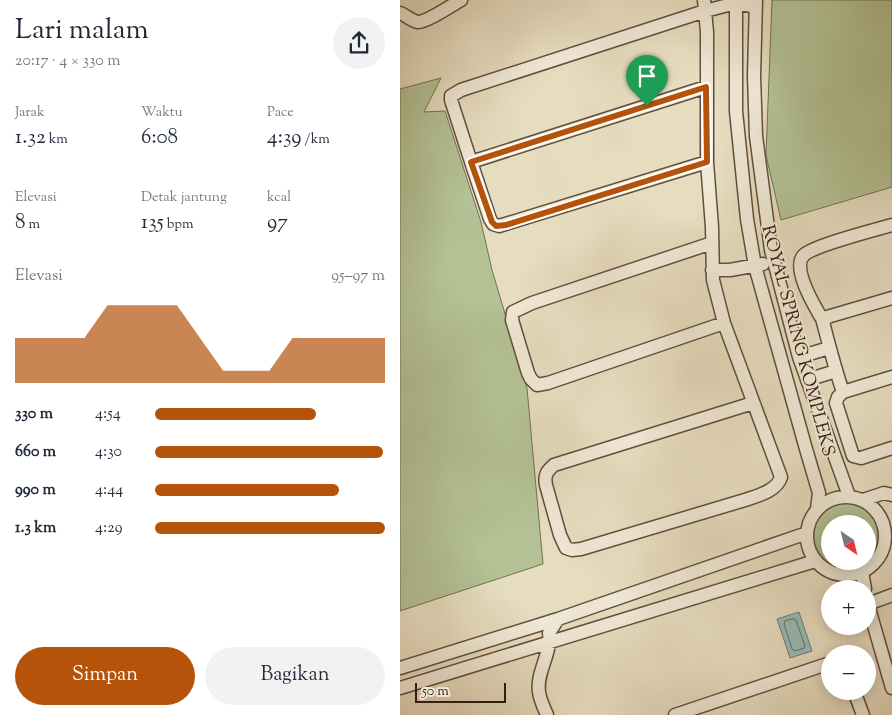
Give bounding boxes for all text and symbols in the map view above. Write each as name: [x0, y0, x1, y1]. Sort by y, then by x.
text: Lari malam: [15, 11, 149, 51]
button: share: [333, 17, 385, 69]
text: 20:17 · 4 × 330 m: [15, 50, 120, 73]
pin: [626, 55, 668, 106]
icon: arrive: [633, 62, 661, 90]
text: Jarak: [15, 103, 45, 123]
text: Waktu: [141, 103, 183, 123]
text: Pace: [267, 103, 294, 123]
text: 1.32: [15, 123, 46, 153]
text: 6:08: [141, 123, 178, 153]
text: 4:39: [267, 123, 302, 153]
text: km: [46, 130, 68, 150]
text: /km: [302, 130, 330, 150]
text: Elevasi: [15, 188, 57, 208]
text: Detak jantung: [141, 188, 227, 208]
text: kcal: [267, 188, 291, 208]
text: 8: [15, 208, 26, 238]
text: 135: [141, 208, 164, 238]
text: 97: [267, 208, 288, 238]
text: m: [26, 215, 40, 235]
text: bpm: [164, 215, 194, 235]
street label: ROYAL SPRING KOMPLEKS: [754, 222, 840, 460]
text: Elevasi: [15, 265, 63, 288]
text: 95–97 m: [331, 265, 385, 288]
text: 330 m: [15, 403, 53, 426]
text: 4:54: [95, 403, 121, 426]
text: 660 m: [15, 441, 56, 464]
text: 4:30: [95, 441, 122, 464]
text: 990 m: [15, 479, 56, 502]
text: 4:44: [95, 479, 123, 502]
north arrow: [821, 515, 876, 570]
map controls: [821, 515, 876, 700]
text: 1.3 km: [15, 517, 56, 540]
text: 4:29: [95, 517, 123, 540]
button: +: [821, 580, 876, 635]
button: −: [821, 645, 876, 700]
button: Simpan: [15, 647, 195, 705]
button: Bagikan: [205, 647, 385, 705]
scale bar: [415, 680, 506, 703]
text: 50 m: [422, 682, 449, 702]

